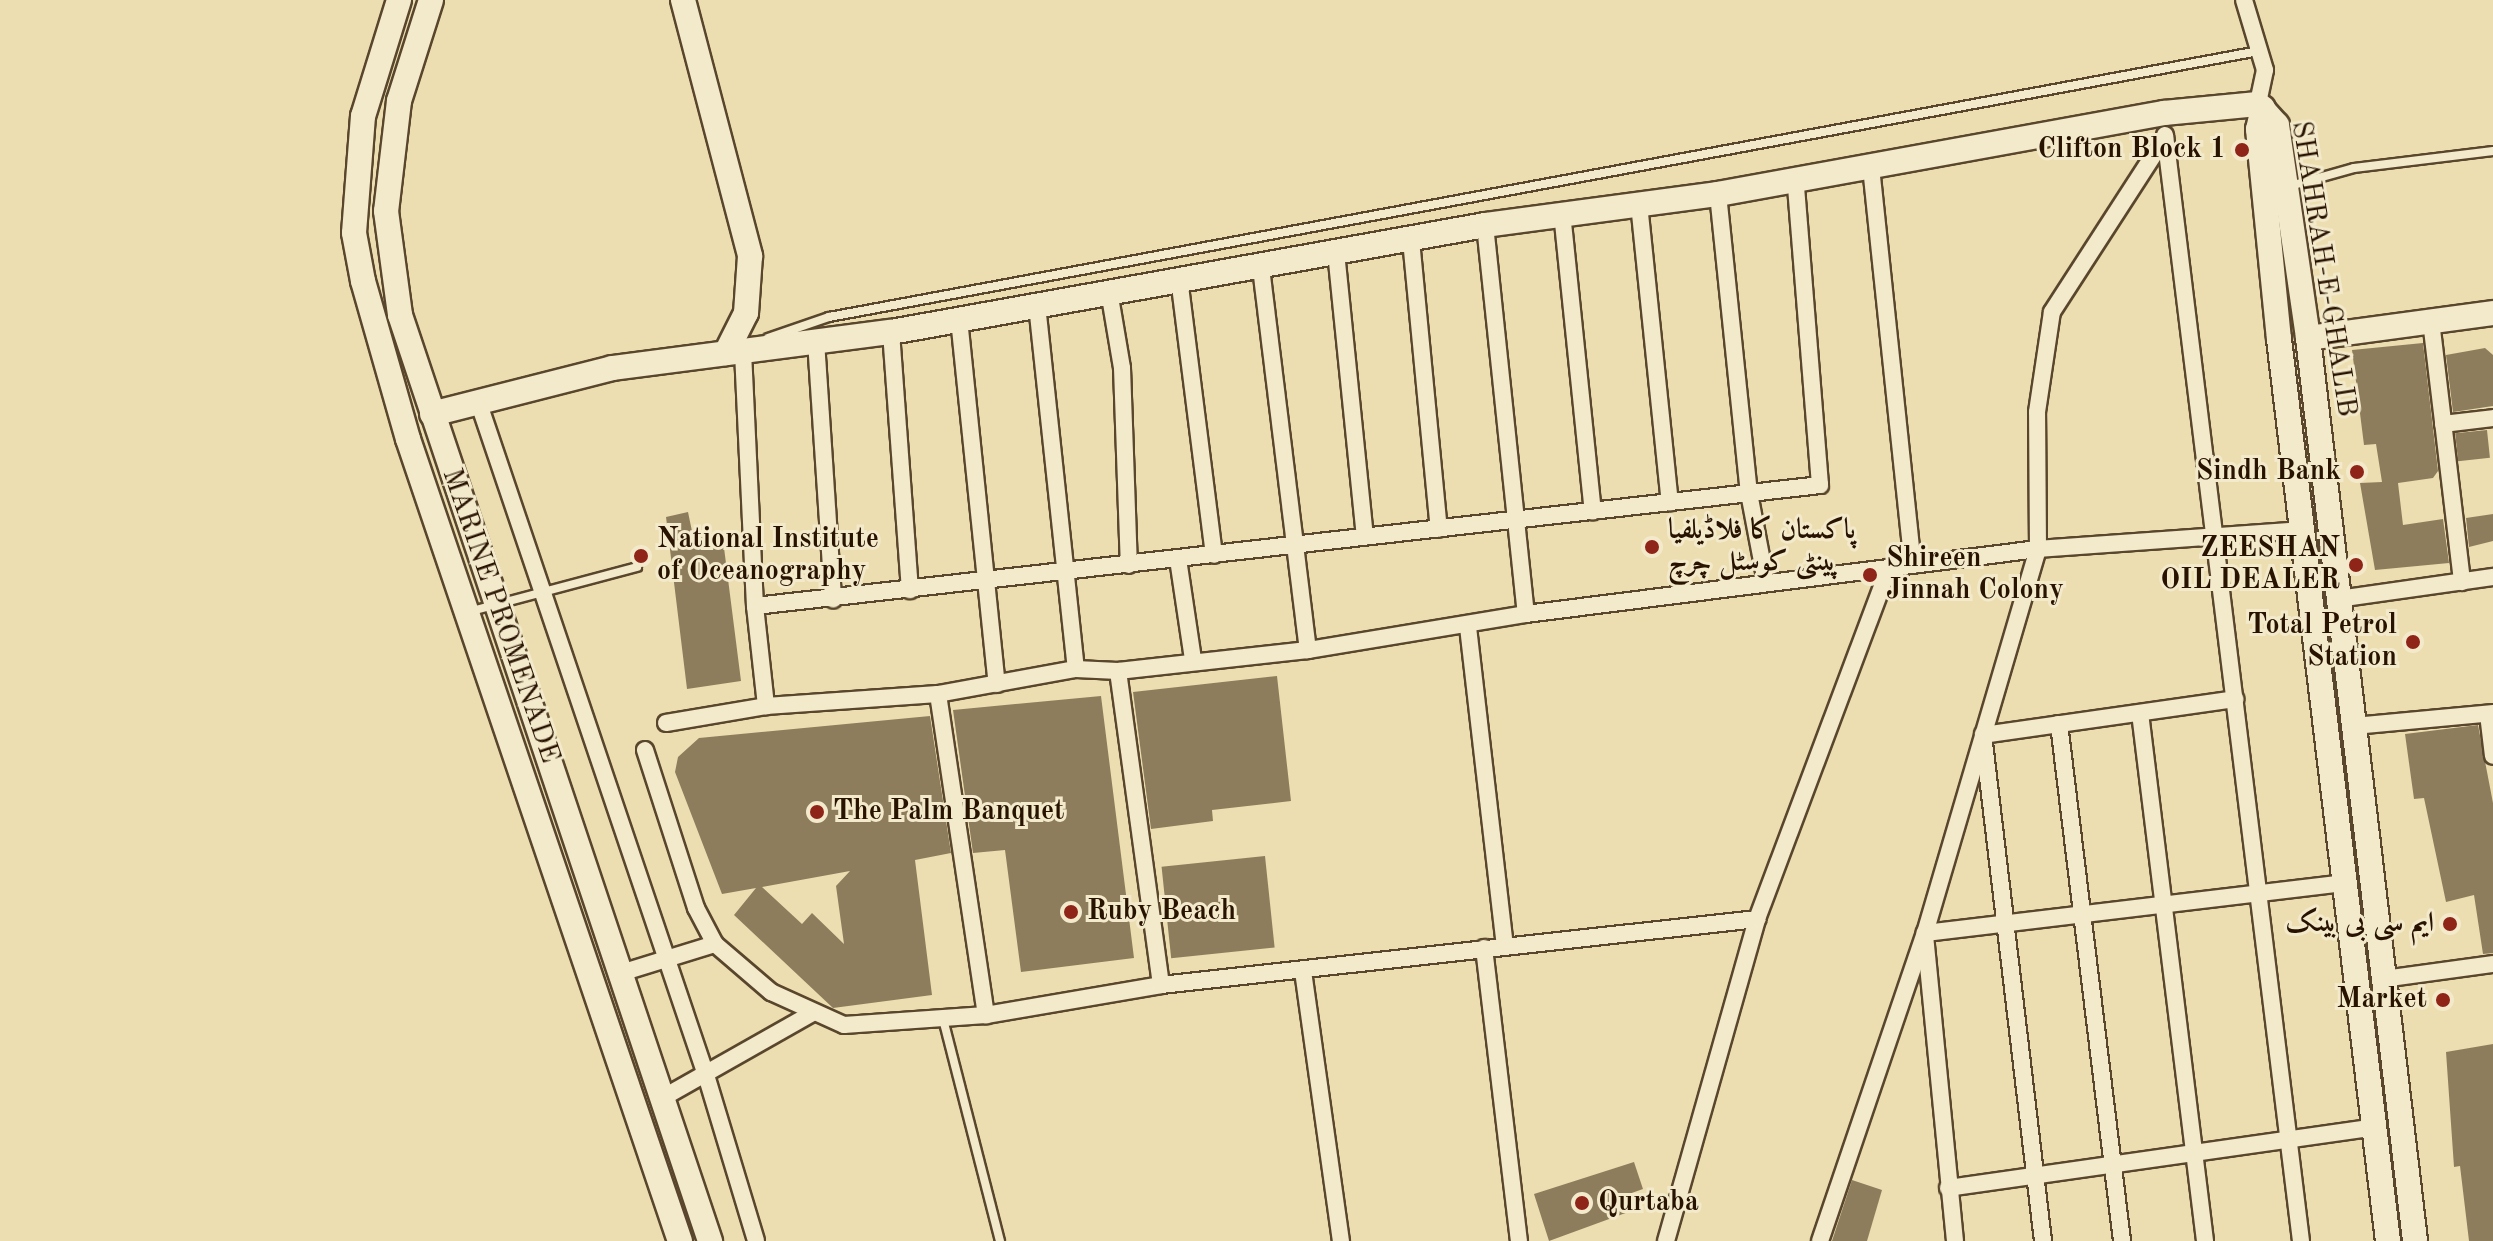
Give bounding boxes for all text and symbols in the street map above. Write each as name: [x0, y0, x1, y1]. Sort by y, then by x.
street label: SHAHRAH-E-GHALIB: [2283, 119, 2363, 419]
place label: Clifton Block 1: [2038, 133, 2226, 167]
marker: Clifton Block 1: [2233, 141, 2251, 159]
place label: Sindh Bank: [2196, 455, 2341, 489]
marker: Sindh Bank: [2348, 463, 2366, 481]
street label: MARINE PROMENADE: [434, 464, 566, 768]
place label: پاکستان کا فلاڈیلفیا پینٹی کوسٹل چرچ: [1668, 514, 1856, 580]
place label: National Institute of Oceanography: [657, 523, 879, 589]
place label: ZEESHAN OIL DEALER: [2160, 532, 2340, 598]
marker: پاکستان کا فلاڈیلفیا پینٹی کوسٹل چرچ: [1643, 538, 1661, 556]
place label: Shireen Jinnah Colony: [1886, 542, 2064, 608]
marker: National Institute of Oceanography: [632, 547, 650, 565]
marker: ZEESHAN OIL DEALER: [2347, 556, 2365, 574]
marker: Shireen Jinnah Colony: [1861, 566, 1879, 584]
place label: Total Petrol Station: [2247, 609, 2397, 675]
marker: Total Petrol Station: [2404, 633, 2422, 651]
place label: The Palm Banquet: [833, 795, 1064, 829]
marker: The Palm Banquet: [808, 803, 826, 821]
place label: Ruby Beach: [1087, 895, 1236, 929]
marker: Ruby Beach: [1062, 903, 1080, 921]
place label: ایم سی بی بینک: [2285, 907, 2434, 941]
marker: ایم سی بی بینک: [2441, 915, 2459, 933]
place label: Market: [2337, 983, 2427, 1017]
marker: Market: [2434, 991, 2452, 1009]
place label: Qurtaba: [1598, 1186, 1699, 1220]
marker: Qurtaba: [1573, 1194, 1591, 1212]

